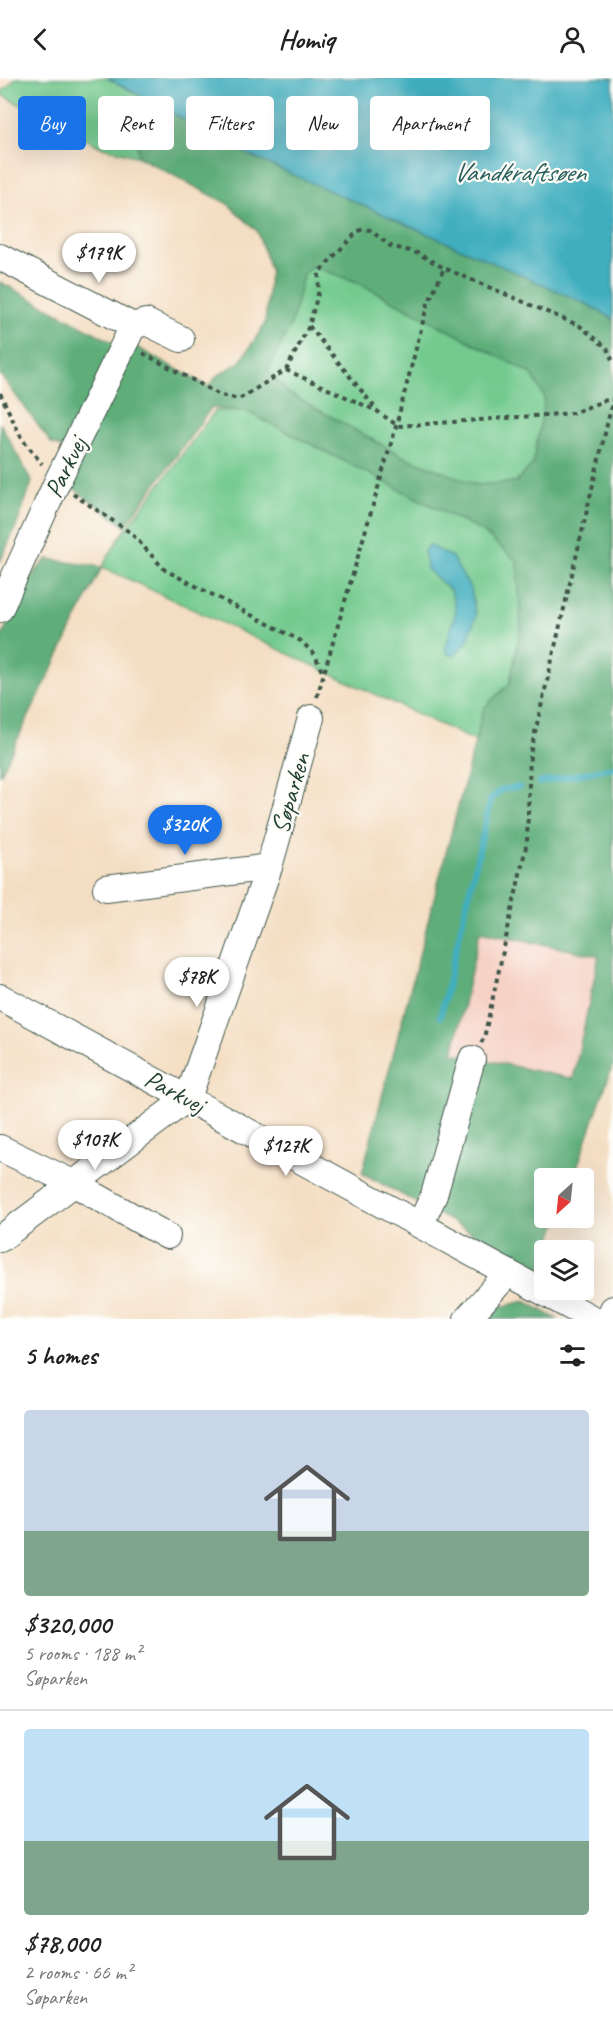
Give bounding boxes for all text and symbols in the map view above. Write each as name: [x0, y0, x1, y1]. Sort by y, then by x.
text: Homiq: [278, 22, 335, 56]
icon: back: [24, 23, 57, 56]
icon: person: [556, 23, 589, 56]
chip: Buy: [18, 96, 86, 150]
chip: Rent: [98, 96, 174, 150]
chip: Filters: [186, 96, 274, 150]
chip: New: [286, 96, 358, 150]
chip: Apartment: [370, 96, 490, 150]
water label: Vandkraftsøen: [453, 155, 587, 189]
pin: $179K: [57, 233, 141, 284]
text: $179K: [76, 240, 122, 265]
street label: Parkvej: [37, 429, 95, 503]
street label: Søparken: [263, 748, 318, 837]
pin: $320K: [143, 805, 227, 856]
text: $320K: [162, 812, 208, 837]
pin: $78K: [161, 957, 233, 1008]
text: $78K: [178, 964, 216, 989]
street label: Parkvej: [139, 1062, 213, 1122]
pin: $107K: [53, 1120, 137, 1171]
pin: $127K: [244, 1126, 328, 1177]
text: $107K: [72, 1127, 118, 1152]
text: $127K: [263, 1133, 309, 1158]
north arrow: [534, 1168, 594, 1228]
map controls: [534, 1168, 594, 1300]
button: layers: [534, 1240, 594, 1300]
text: 5 homes: [24, 1339, 97, 1372]
icon: filters: [556, 1339, 589, 1372]
icon: home: [253, 1449, 361, 1557]
text: $320,000: [24, 1608, 111, 1641]
text: 5 rooms · 188 m²: [24, 1641, 141, 1666]
text: Søparken: [24, 1666, 87, 1691]
icon: home: [253, 1768, 361, 1876]
text: $78,000: [24, 1927, 99, 1960]
text: 2 rooms · 66 m²: [24, 1960, 132, 1985]
text: Søparken: [24, 1985, 87, 2010]

